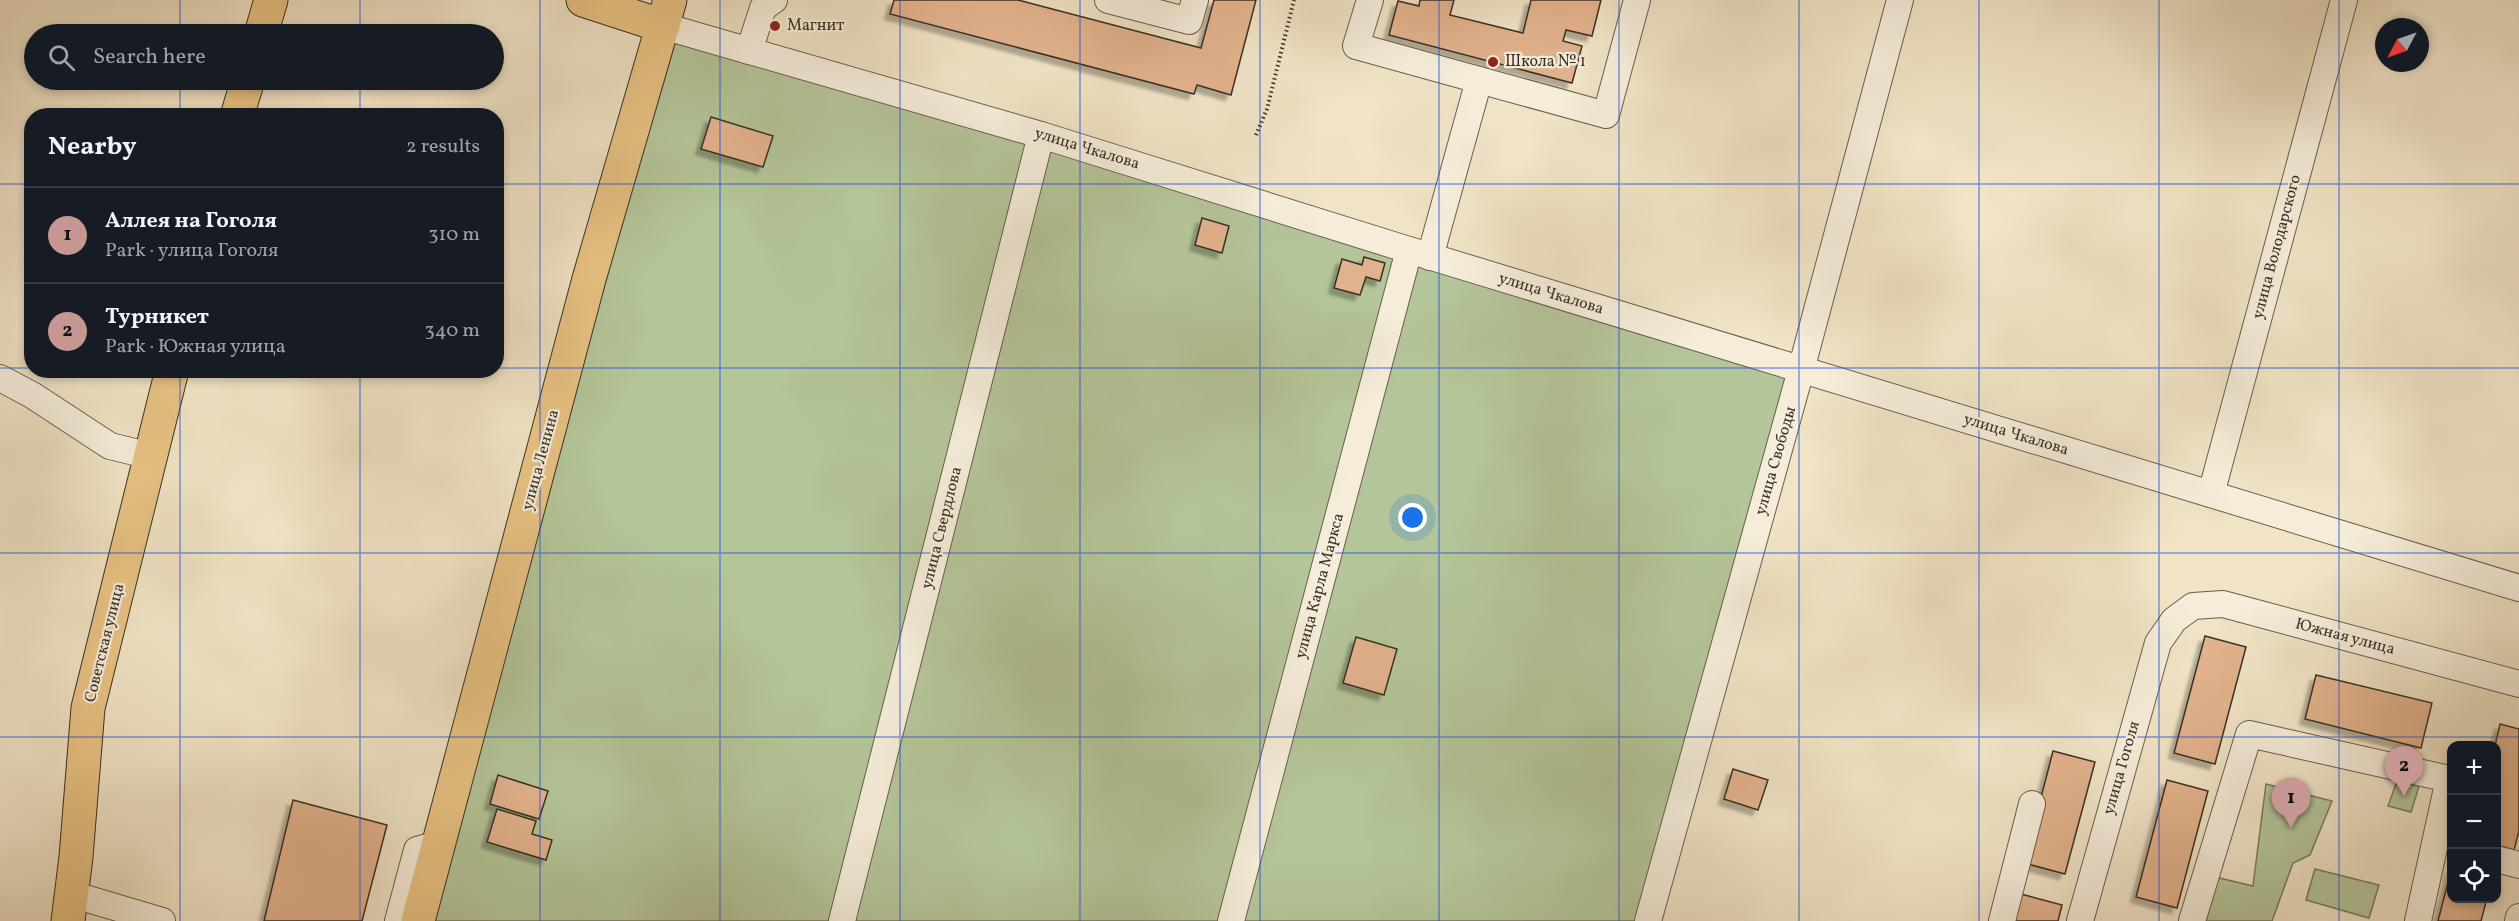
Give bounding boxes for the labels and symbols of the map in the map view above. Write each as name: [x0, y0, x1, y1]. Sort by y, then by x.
place label: Магнит: [787, 15, 844, 37]
north arrow: [2375, 18, 2429, 72]
marker: Магнит: [768, 19, 782, 33]
place label: Школа № 1: [1505, 51, 1586, 73]
marker: Школа № 1: [1486, 55, 1500, 69]
street label: улица Чкалова: [1032, 123, 1142, 175]
street label: улица Володарского: [2247, 172, 2307, 322]
street label: улица Чкалова: [1496, 268, 1606, 320]
street label: улица Свободы: [1750, 404, 1802, 518]
street label: улица Ленина: [517, 407, 565, 513]
street label: улица Чкалова: [1961, 409, 2071, 461]
street label: улица Свердлова: [916, 464, 968, 592]
your location: [1398, 503, 1427, 532]
street label: улица Карла Маркса: [1290, 511, 1350, 661]
street label: Советская улица: [80, 581, 130, 705]
street label: Южная улица: [2293, 613, 2397, 661]
street label: улица Гоголя: [2098, 719, 2146, 817]
pin: 2: [2384, 746, 2424, 796]
pin: 1: [2272, 778, 2310, 828]

